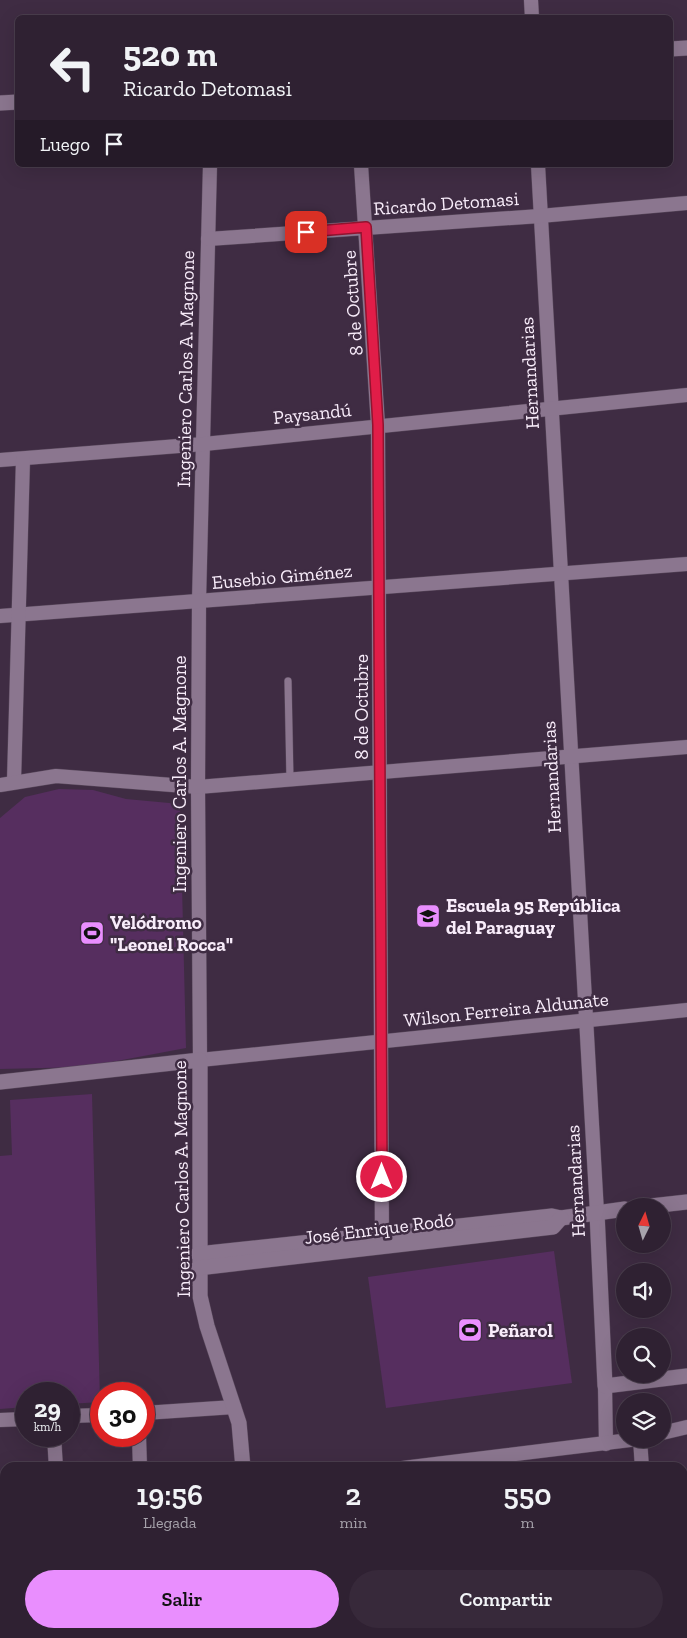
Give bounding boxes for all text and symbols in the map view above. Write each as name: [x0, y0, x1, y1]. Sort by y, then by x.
text: 520 m: [123, 33, 217, 75]
icon: left: [40, 35, 105, 100]
text: Ricardo Detomasi: [123, 75, 292, 102]
icon: arrive: [100, 130, 128, 158]
text: Luego: [40, 133, 90, 156]
street label: Ricardo Detomasi: [373, 187, 520, 220]
pin: [285, 211, 327, 253]
icon: arrive: [292, 218, 320, 246]
street label: 8 de Octubre: [337, 249, 368, 356]
street label: Ingeniero Carlos A. Magnone: [172, 250, 199, 488]
street label: Hernandarias: [515, 316, 544, 430]
street label: Paysandú: [272, 398, 353, 429]
street label: Eusebio Giménez: [211, 559, 353, 594]
street label: 8 de Octubre: [350, 654, 373, 760]
street label: Ingeniero Carlos A. Magnone: [168, 655, 191, 892]
street label: Hernandarias: [537, 720, 566, 834]
place label: Escuela 95 República del Paraguay: [446, 894, 621, 939]
school or university icon: Escuela 95 República del Paraguay: [415, 903, 441, 929]
place label: Velódromo "Leonel Rocca": [110, 911, 233, 956]
sports icon: Velódromo "Leonel Rocca": [79, 920, 105, 946]
street label: Wilson Ferreira Aldunate: [402, 987, 610, 1032]
street label: Ingeniero Carlos A. Magnone: [168, 1060, 195, 1298]
street label: Hernandarias: [561, 1124, 590, 1238]
position arrow: [355, 1150, 407, 1202]
north arrow: [616, 1198, 671, 1252]
map controls: [616, 1198, 671, 1448]
street label: José Enrique Rodó: [303, 1208, 455, 1249]
button: sound: [616, 1263, 671, 1318]
sports icon: Peñarol: [457, 1317, 483, 1343]
place label: Peñarol: [488, 1319, 553, 1342]
button: search: [616, 1328, 671, 1383]
speed limit sign: 30: [90, 1382, 155, 1447]
text: 29: [34, 1393, 61, 1423]
button: layers: [616, 1393, 671, 1448]
text: km/h: [34, 1420, 61, 1434]
text: 19:56: [136, 1477, 203, 1513]
text: 2: [345, 1477, 361, 1513]
text: 550: [503, 1477, 552, 1513]
text: Llegada: [143, 1513, 196, 1532]
text: min: [339, 1513, 367, 1532]
text: m: [521, 1513, 534, 1532]
button: Salir: [25, 1570, 339, 1628]
button: Compartir: [349, 1570, 663, 1628]

